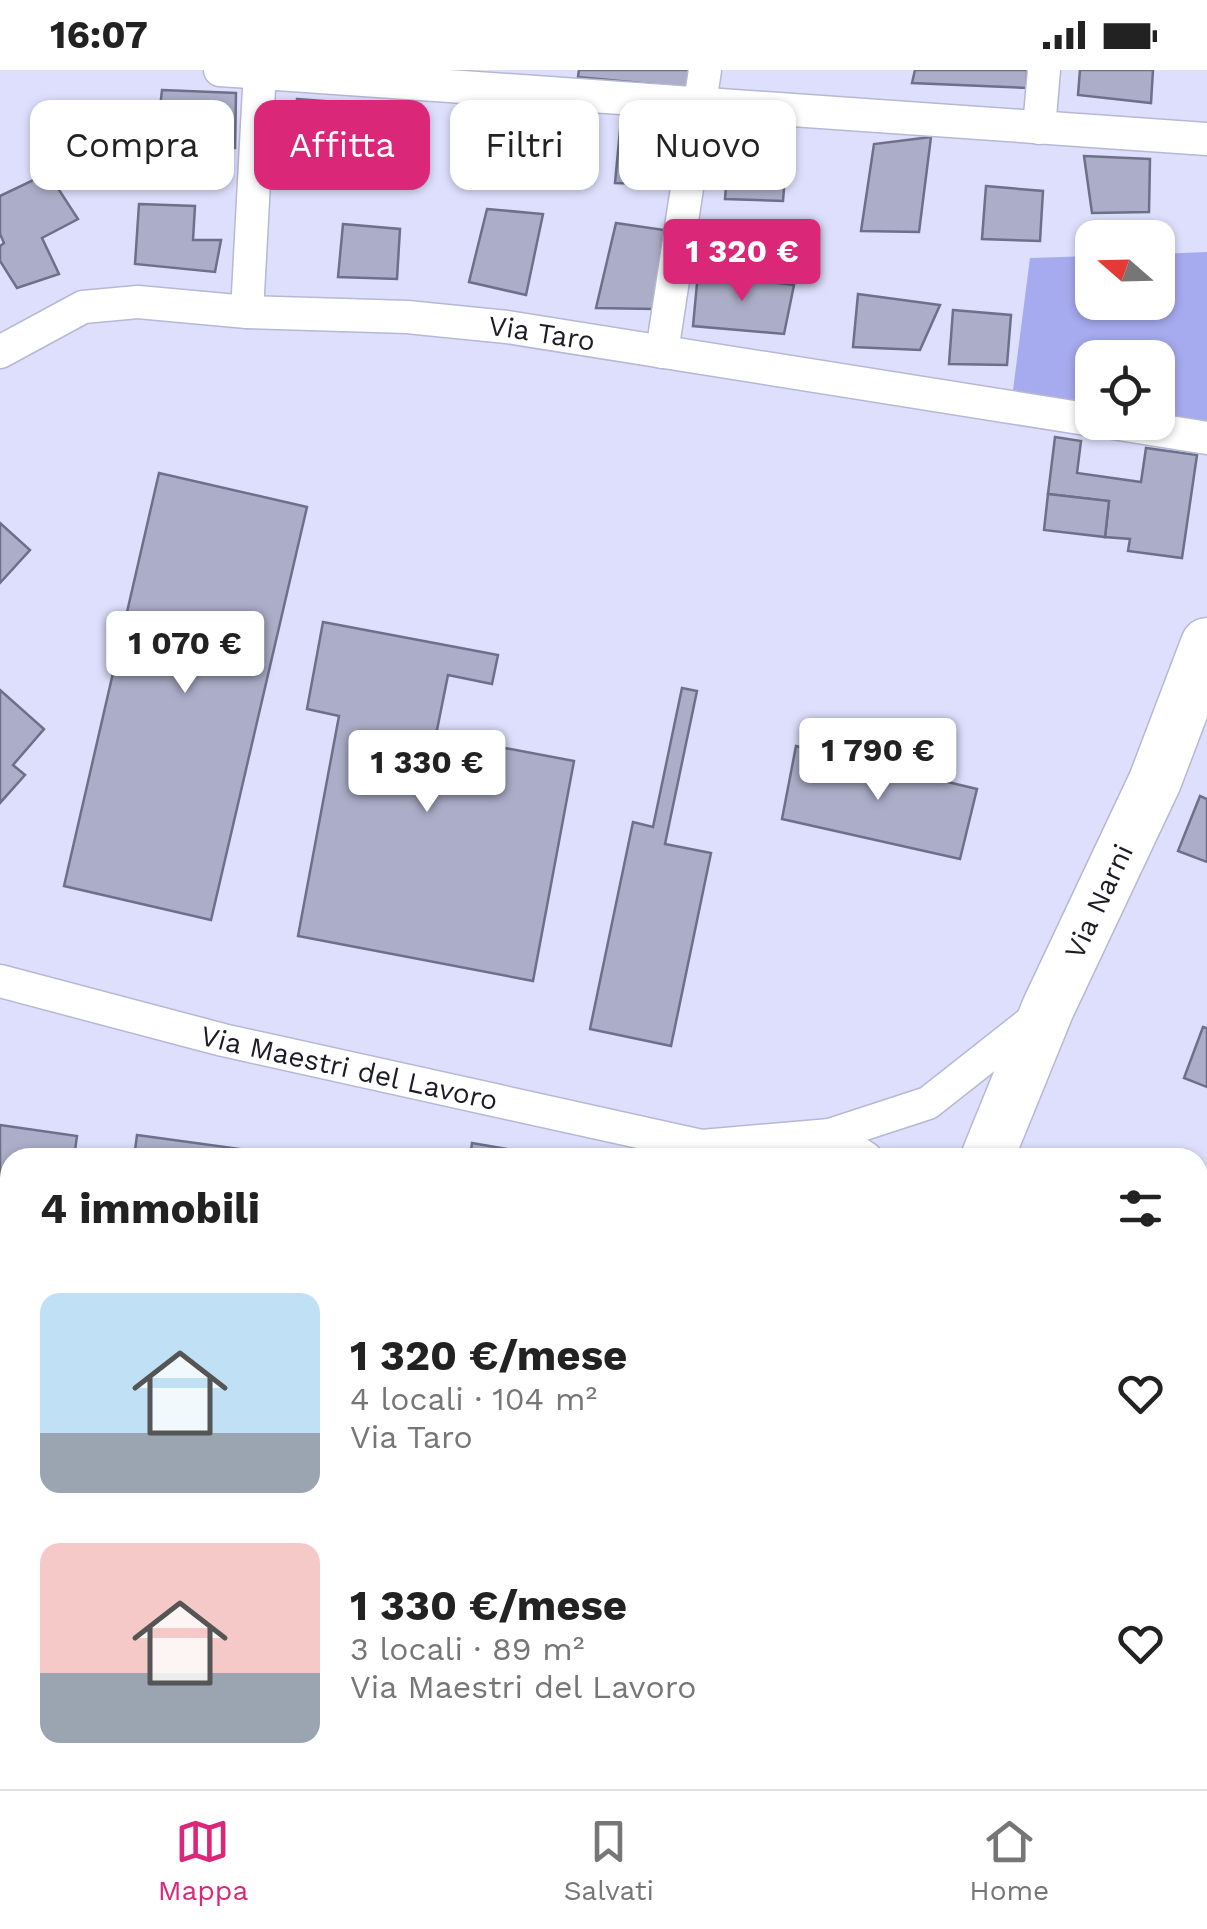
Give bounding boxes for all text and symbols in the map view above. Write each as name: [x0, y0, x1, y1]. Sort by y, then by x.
text: 16:07: [50, 13, 148, 57]
chip: Compra: [30, 100, 234, 190]
chip: Affitta: [254, 100, 430, 190]
chip: Filtri: [450, 100, 599, 190]
chip: Nuovo: [619, 100, 796, 190]
pin: 1 320 €: [650, 219, 834, 304]
north arrow: [1075, 220, 1175, 320]
map controls: [1075, 220, 1175, 440]
text: 1 320 €: [685, 232, 799, 270]
street label: Via Taro: [487, 309, 597, 358]
button: locate: [1075, 340, 1175, 440]
pin: 1 070 €: [93, 611, 277, 696]
text: 1 070 €: [128, 624, 242, 662]
pin: 1 790 €: [786, 718, 970, 803]
pin: 1 330 €: [335, 730, 519, 815]
text: 1 790 €: [821, 731, 935, 769]
text: 1 330 €: [370, 743, 484, 781]
street label: Via Narni: [1058, 839, 1140, 964]
street label: Via Maestri del Lavoro: [197, 1019, 501, 1117]
icon: filters: [1113, 1181, 1168, 1236]
text: 4 immobili: [40, 1184, 260, 1233]
text: 1 320 €/mese: [350, 1331, 627, 1380]
icon: home: [120, 1333, 240, 1453]
icon: heart: [1113, 1366, 1168, 1421]
text: 4 locali · 104 m²: [350, 1380, 597, 1418]
text: Via Taro: [350, 1418, 473, 1456]
text: 1 330 €/mese: [350, 1581, 627, 1630]
icon: home: [120, 1583, 240, 1703]
icon: heart: [1113, 1616, 1168, 1671]
text: 3 locali · 89 m²: [350, 1630, 585, 1668]
text: Via Maestri del Lavoro: [350, 1668, 696, 1706]
tab: Mappa: [158, 1814, 248, 1907]
tab: Salvati: [564, 1814, 654, 1907]
tab: Home: [969, 1814, 1049, 1907]

